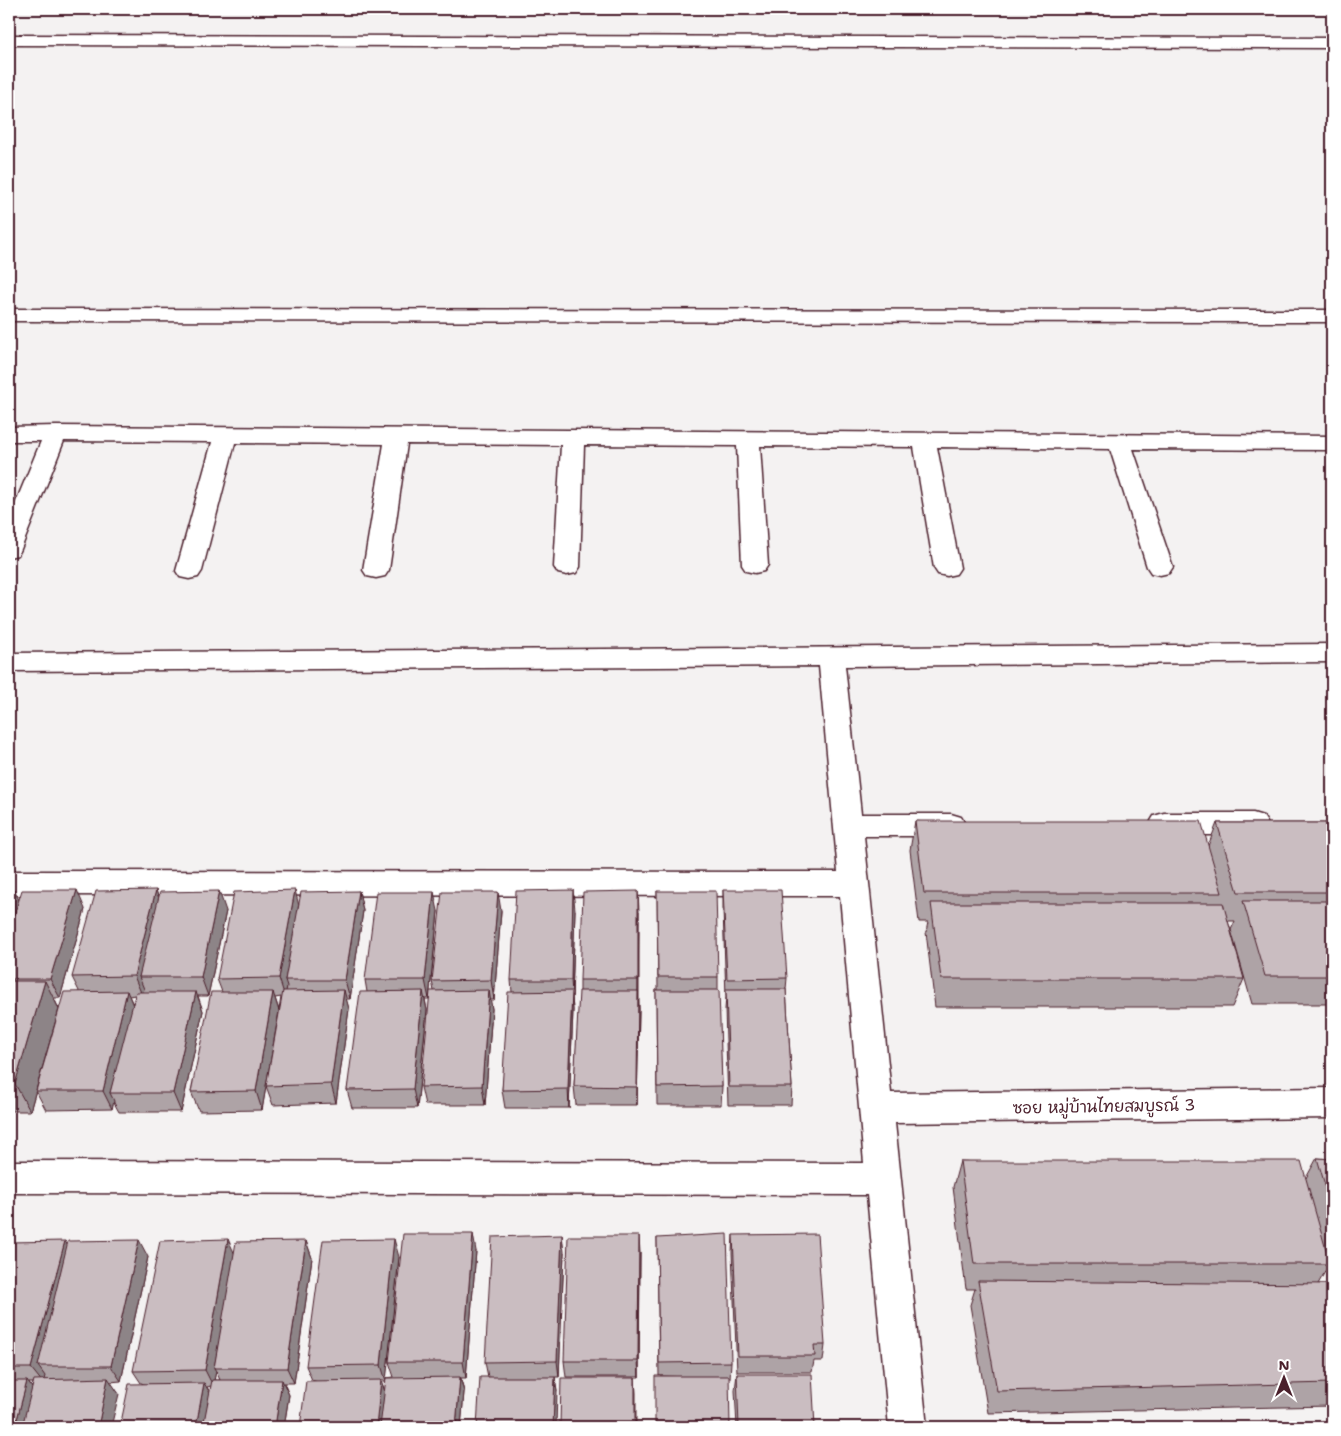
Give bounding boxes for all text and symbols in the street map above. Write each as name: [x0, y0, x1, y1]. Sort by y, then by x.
street label: ซอย หมู่บ้านไทยสมบูรณ์ 3: [1012, 1093, 1196, 1121]
north arrow: [1258, 1354, 1308, 1404]
text: N: [1278, 1356, 1290, 1374]

